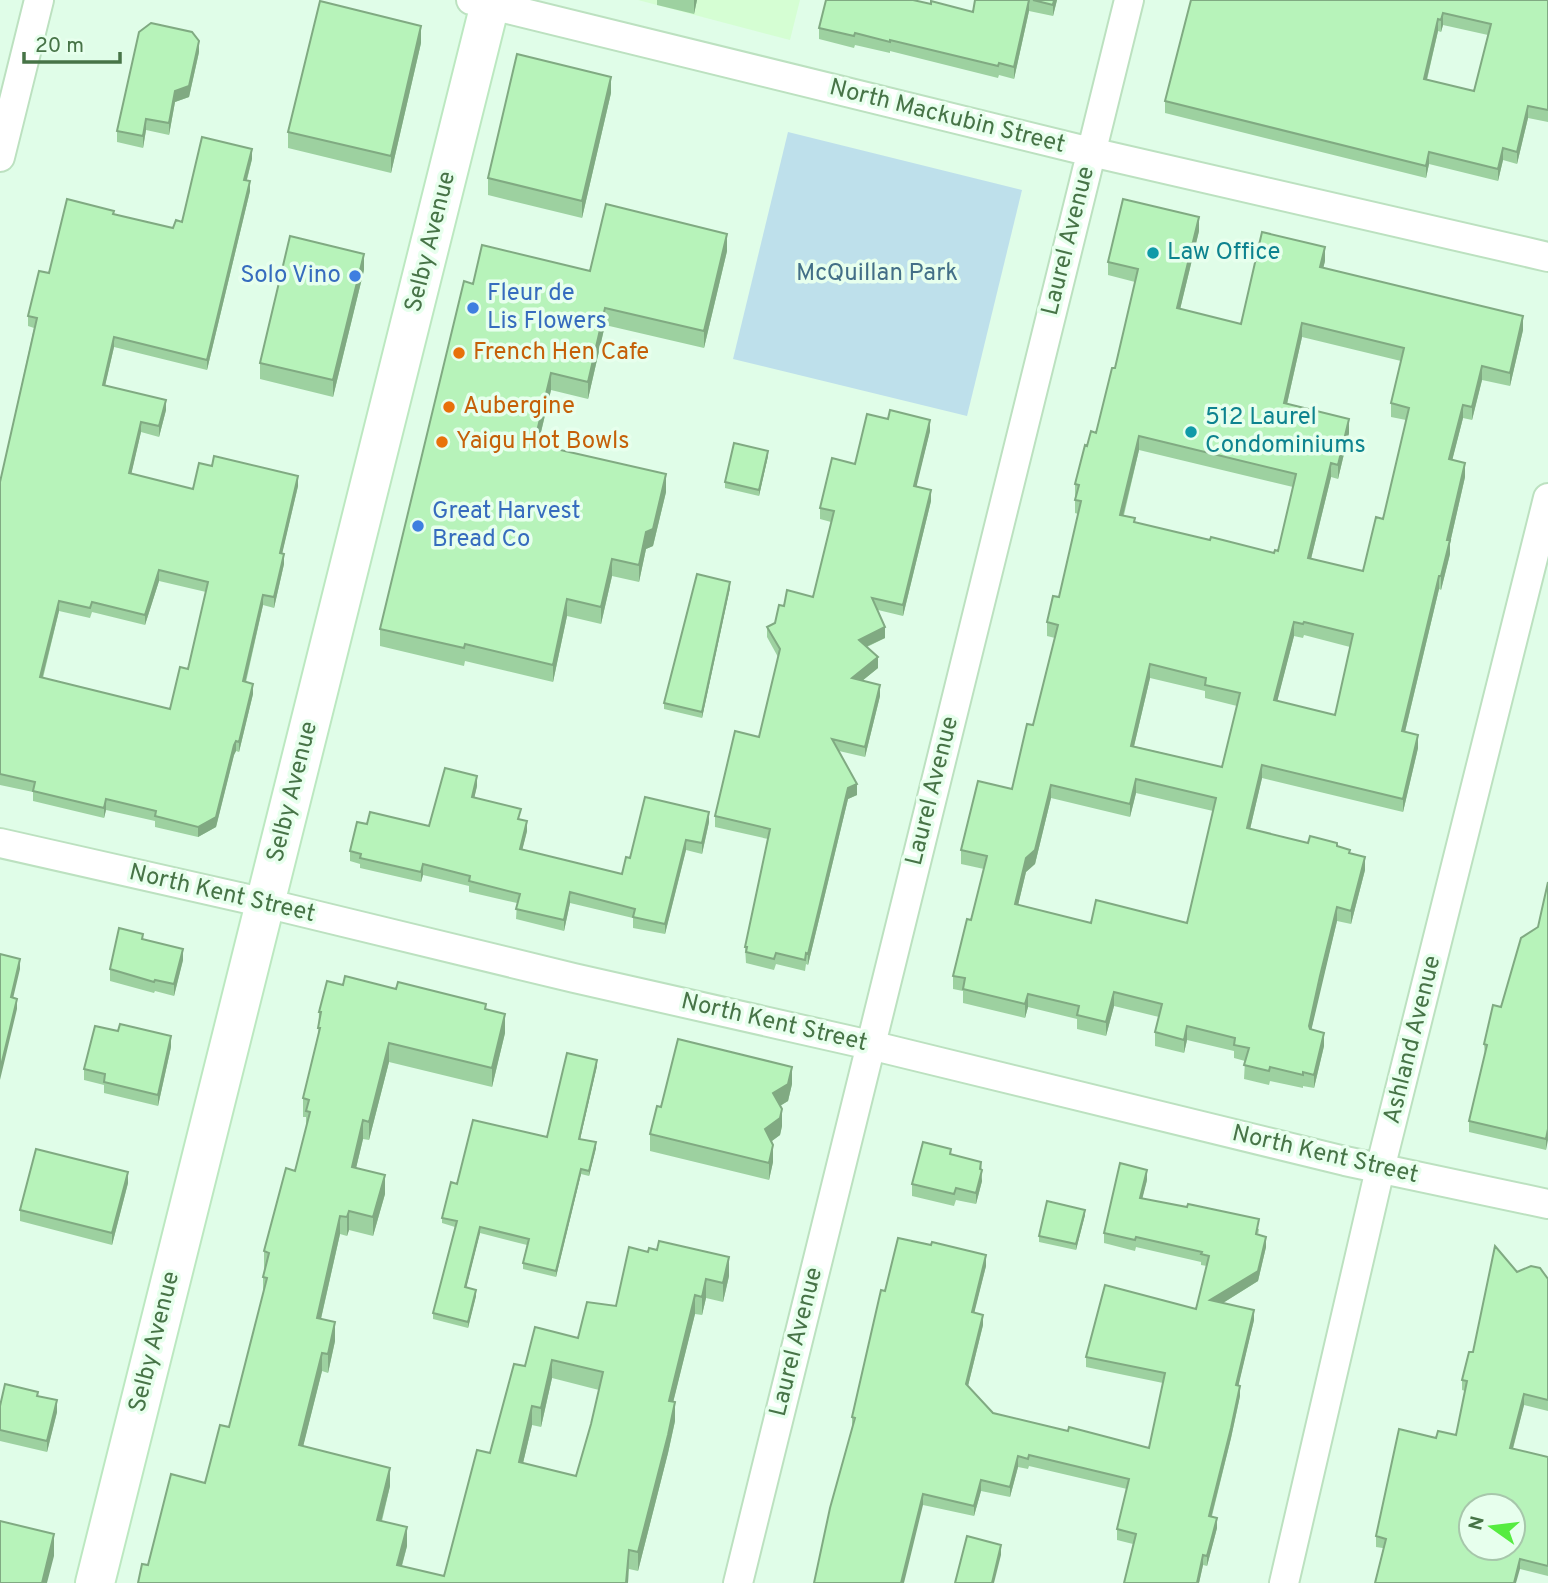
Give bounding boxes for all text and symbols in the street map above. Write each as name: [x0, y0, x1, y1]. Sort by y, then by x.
scale bar: [24, 21, 121, 65]
text: 20 m: [35, 33, 84, 60]
street label: North Mackubin Street: [826, 73, 1068, 161]
street label: Laurel Avenue: [1036, 163, 1102, 319]
street label: Selby Avenue: [399, 168, 463, 316]
place label: Law Office: [1167, 238, 1281, 268]
marker: Law Office: [1145, 245, 1161, 261]
park label: McQuillan Park: [796, 259, 958, 289]
place label: Solo Vino: [240, 261, 341, 291]
marker: Solo Vino: [347, 268, 363, 284]
place label: Fleur de Lis Flowers: [487, 279, 607, 337]
marker: Fleur de Lis Flowers: [465, 300, 481, 316]
place label: French Hen Cafe: [473, 338, 649, 368]
marker: French Hen Cafe: [451, 345, 467, 361]
place label: Aubergine: [463, 392, 575, 422]
marker: Aubergine: [441, 399, 457, 415]
place label: 512 Laurel Condominiums: [1205, 403, 1366, 461]
marker: 512 Laurel Condominiums: [1183, 424, 1199, 440]
place label: Yaigu Hot Bowls: [456, 427, 630, 457]
marker: Yaigu Hot Bowls: [434, 434, 450, 450]
place label: Great Harvest Bread Co: [432, 497, 581, 555]
marker: Great Harvest Bread Co: [410, 518, 426, 534]
street label: Laurel Avenue: [900, 713, 966, 869]
street label: Selby Avenue: [261, 718, 325, 866]
street label: North Kent Street: [126, 858, 318, 930]
street label: Ashland Avenue: [1378, 953, 1448, 1127]
street label: North Kent Street: [678, 987, 870, 1059]
street label: North Kent Street: [1229, 1119, 1421, 1191]
street label: Laurel Avenue: [764, 1264, 830, 1420]
street label: Selby Avenue: [123, 1268, 187, 1416]
north arrow: [1457, 1492, 1527, 1562]
text: N: [1464, 1514, 1491, 1533]

